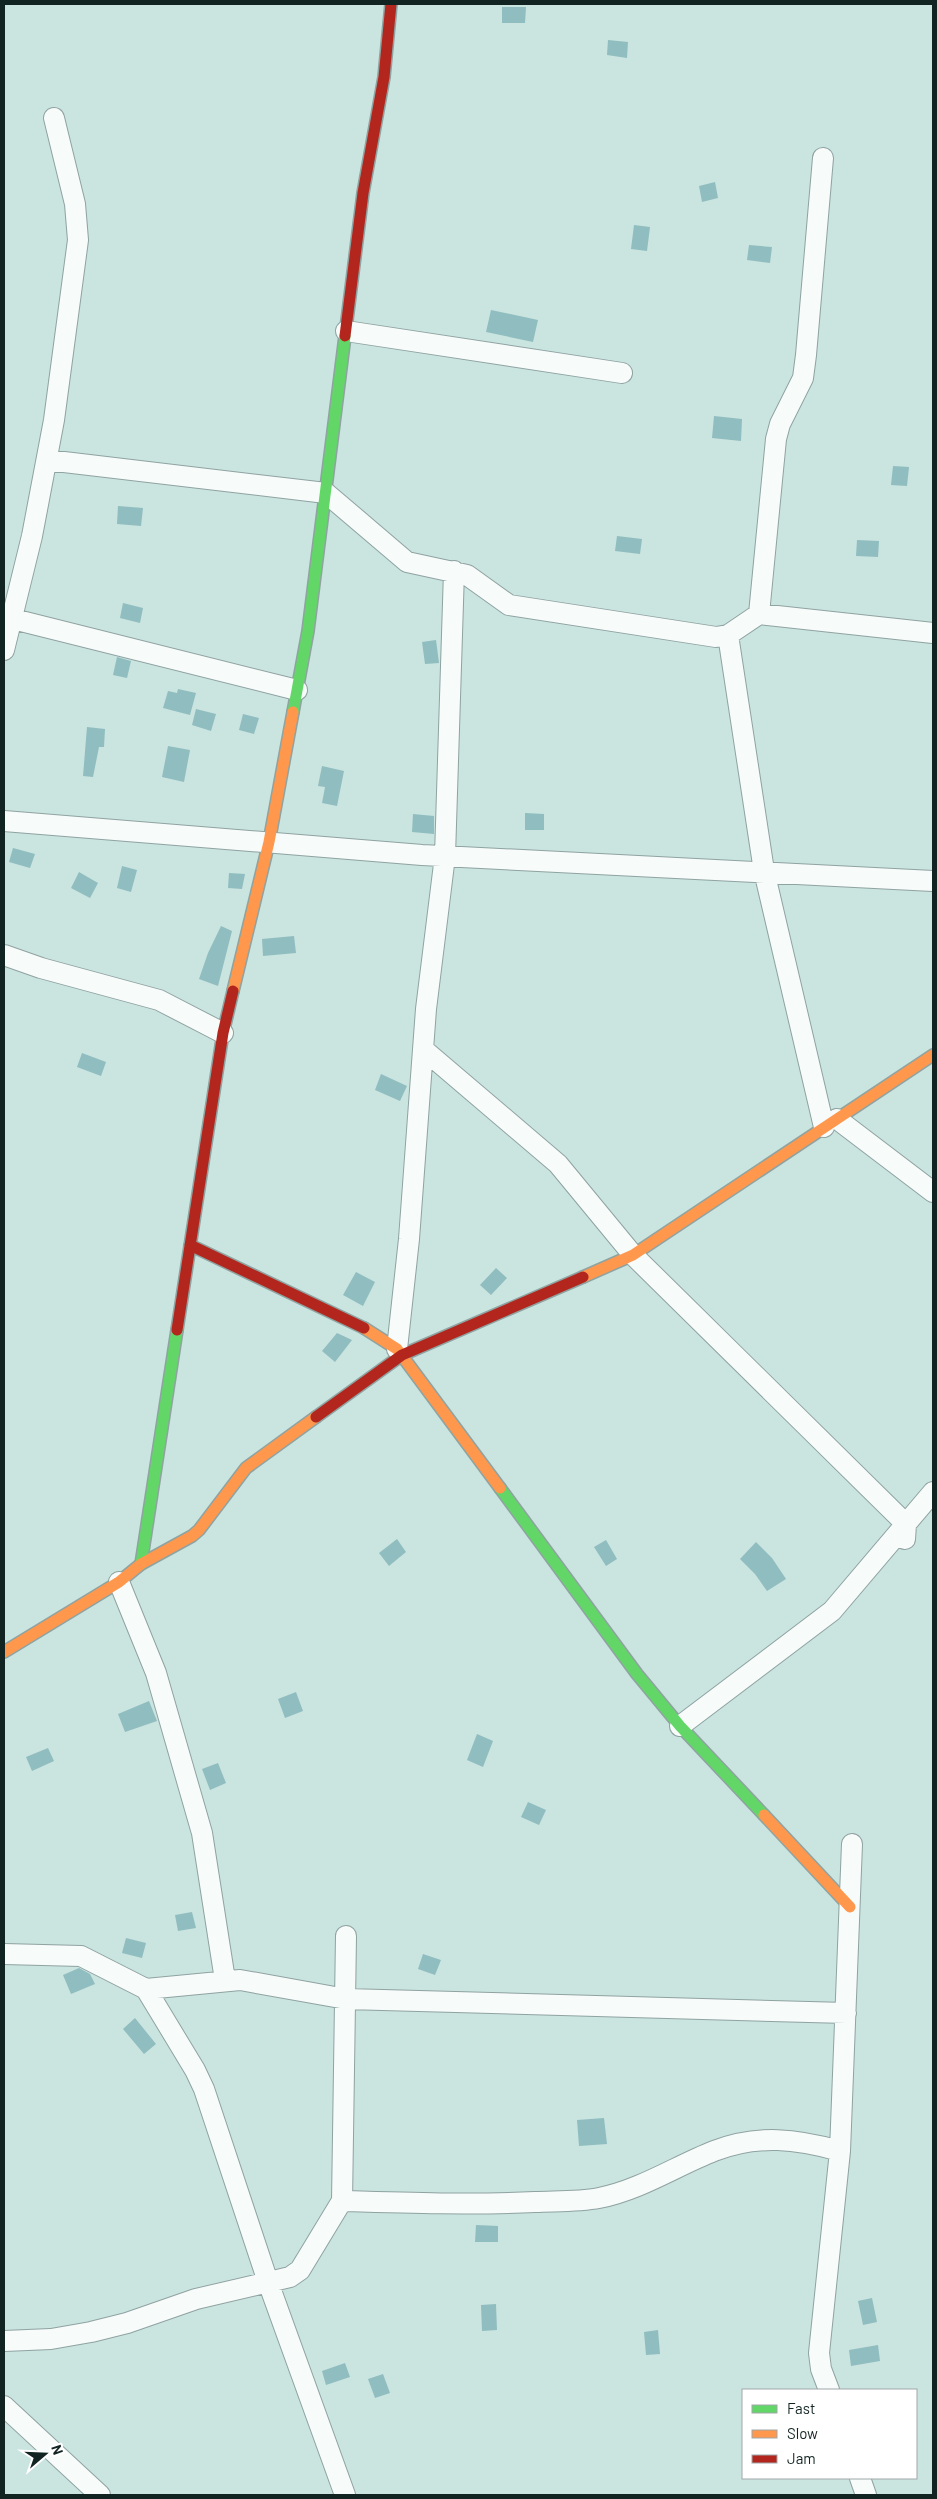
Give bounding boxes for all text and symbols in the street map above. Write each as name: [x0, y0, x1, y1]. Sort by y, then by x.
legend: [742, 2389, 917, 2479]
text: Fast: [787, 2399, 815, 2417]
text: Slow: [787, 2424, 818, 2442]
north arrow: [20, 2429, 70, 2479]
text: N: [48, 2442, 67, 2457]
text: Jam: [787, 2449, 816, 2467]

